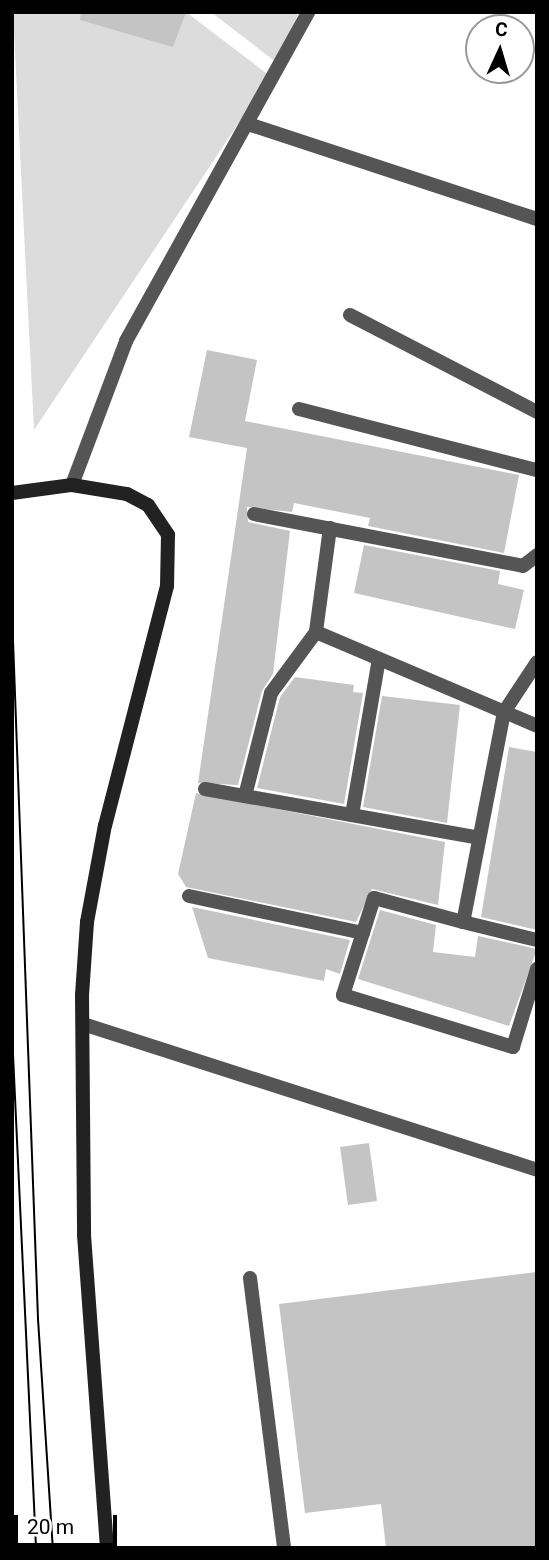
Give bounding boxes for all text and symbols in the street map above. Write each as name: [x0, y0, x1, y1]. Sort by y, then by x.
north arrow: [465, 14, 535, 84]
text: С: [494, 18, 508, 41]
scale bar: [18, 1500, 121, 1544]
text: 20 m: [27, 1515, 74, 1539]

